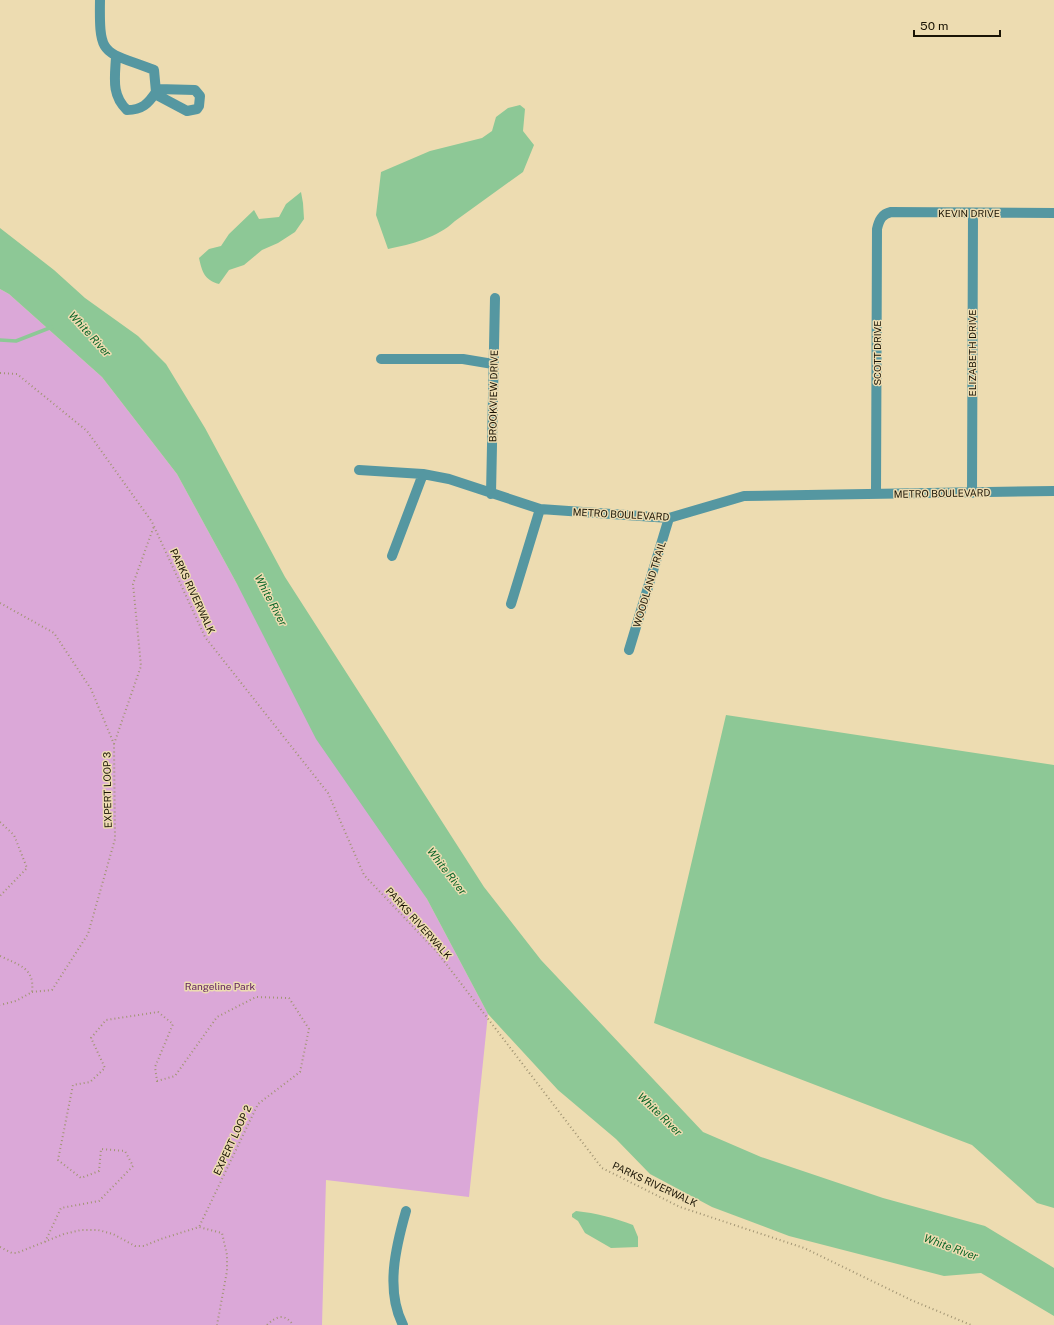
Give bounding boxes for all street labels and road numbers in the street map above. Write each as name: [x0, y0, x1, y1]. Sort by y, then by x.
street label: KEVIN DRIVE: [938, 207, 1000, 219]
street label: ELIZABETH DRIVE: [966, 309, 978, 397]
street label: SCOTT DRIVE: [871, 321, 883, 385]
street label: BROOKVIEW DRIVE: [486, 350, 500, 442]
street label: METRO BOULEVARD: [893, 486, 991, 500]
street label: METRO BOULEVARD: [572, 505, 670, 523]
street label: WOODLAND TRAIL: [630, 539, 668, 628]
street label: PARKS RIVERWALK: [168, 547, 218, 636]
street label: EXPERT LOOP 3: [100, 752, 114, 828]
street label: PARKS RIVERWALK: [384, 885, 455, 961]
street label: EXPERT LOOP 2: [211, 1103, 253, 1177]
street label: PARKS RIVERWALK: [611, 1159, 700, 1209]

